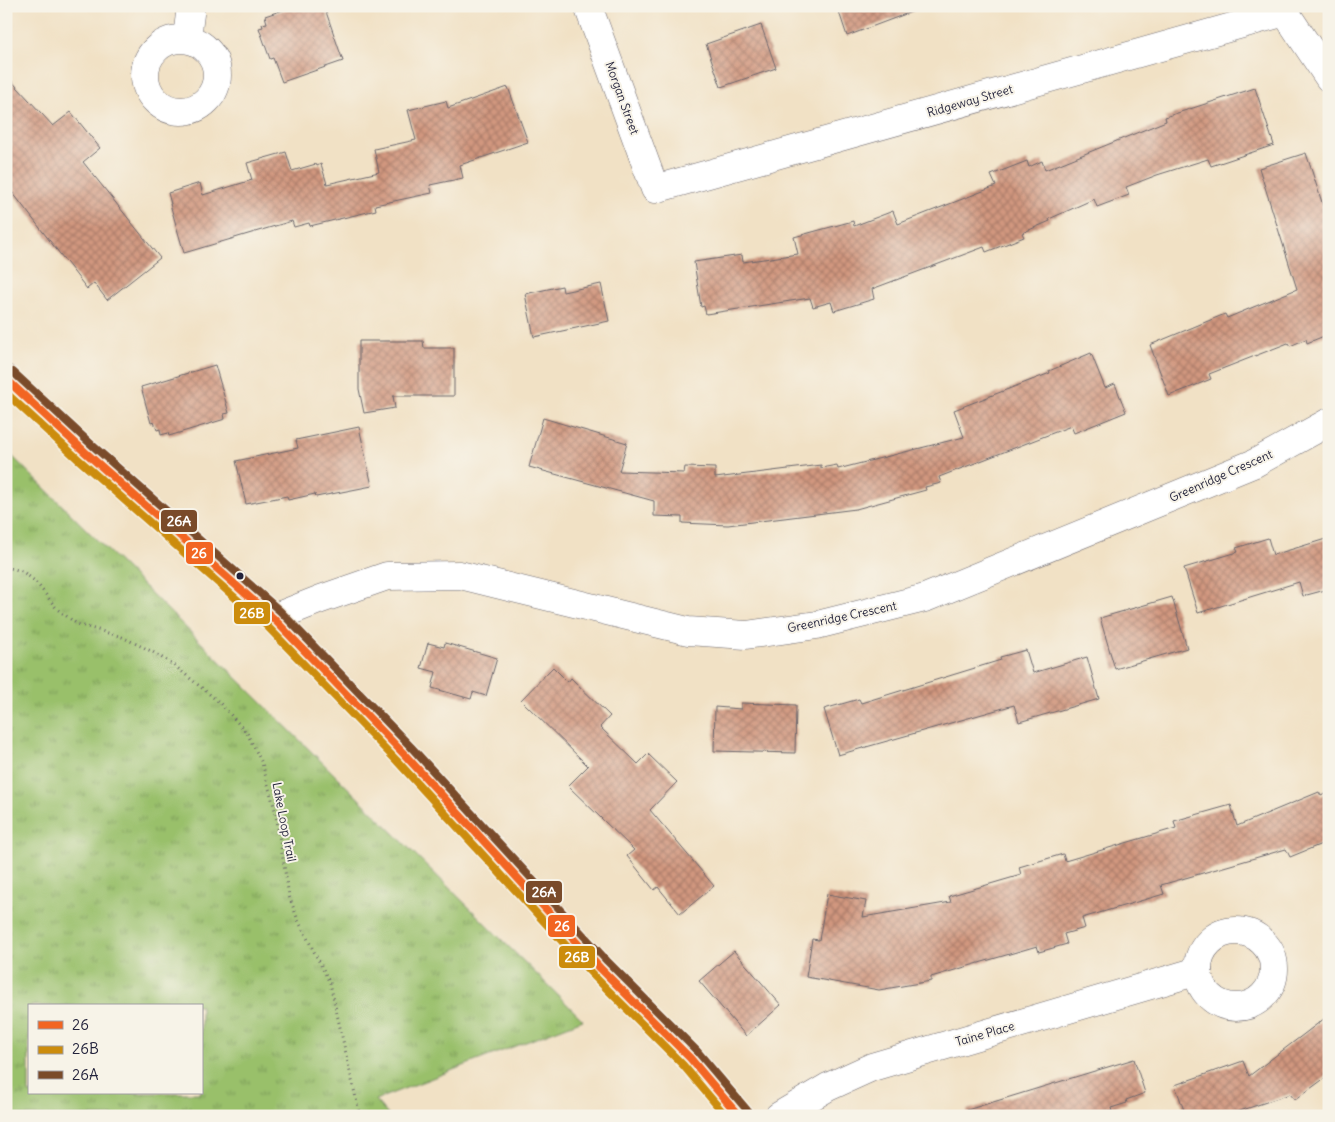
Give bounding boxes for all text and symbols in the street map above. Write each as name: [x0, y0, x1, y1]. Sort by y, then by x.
street label: Morgan Street: [602, 59, 643, 136]
street label: Ridgeway Street: [925, 81, 1014, 120]
street label: Greenridge Crescent: [1167, 446, 1275, 505]
line badge: 26A: [160, 509, 198, 533]
text: 26A: [167, 512, 191, 530]
line badge: 26: [185, 541, 214, 565]
text: 26: [191, 544, 207, 562]
unlabelled marker: [235, 571, 245, 581]
street label: Greenridge Crescent: [786, 598, 898, 635]
line badge: 26B: [233, 601, 271, 625]
text: 26B: [240, 604, 264, 622]
street label: Lake Loop Trail: [269, 781, 300, 863]
line badge: 26A: [525, 880, 563, 904]
text: 26A: [532, 883, 556, 901]
line badge: 26: [547, 914, 576, 938]
text: 26: [554, 917, 570, 935]
line badge: 26B: [558, 945, 596, 969]
text: 26B: [565, 948, 589, 966]
legend: [28, 1004, 202, 1094]
text: 26: [72, 1015, 89, 1034]
street label: Taine Place: [954, 1018, 1016, 1049]
text: 26B: [72, 1039, 99, 1058]
text: 26A: [72, 1065, 99, 1084]

